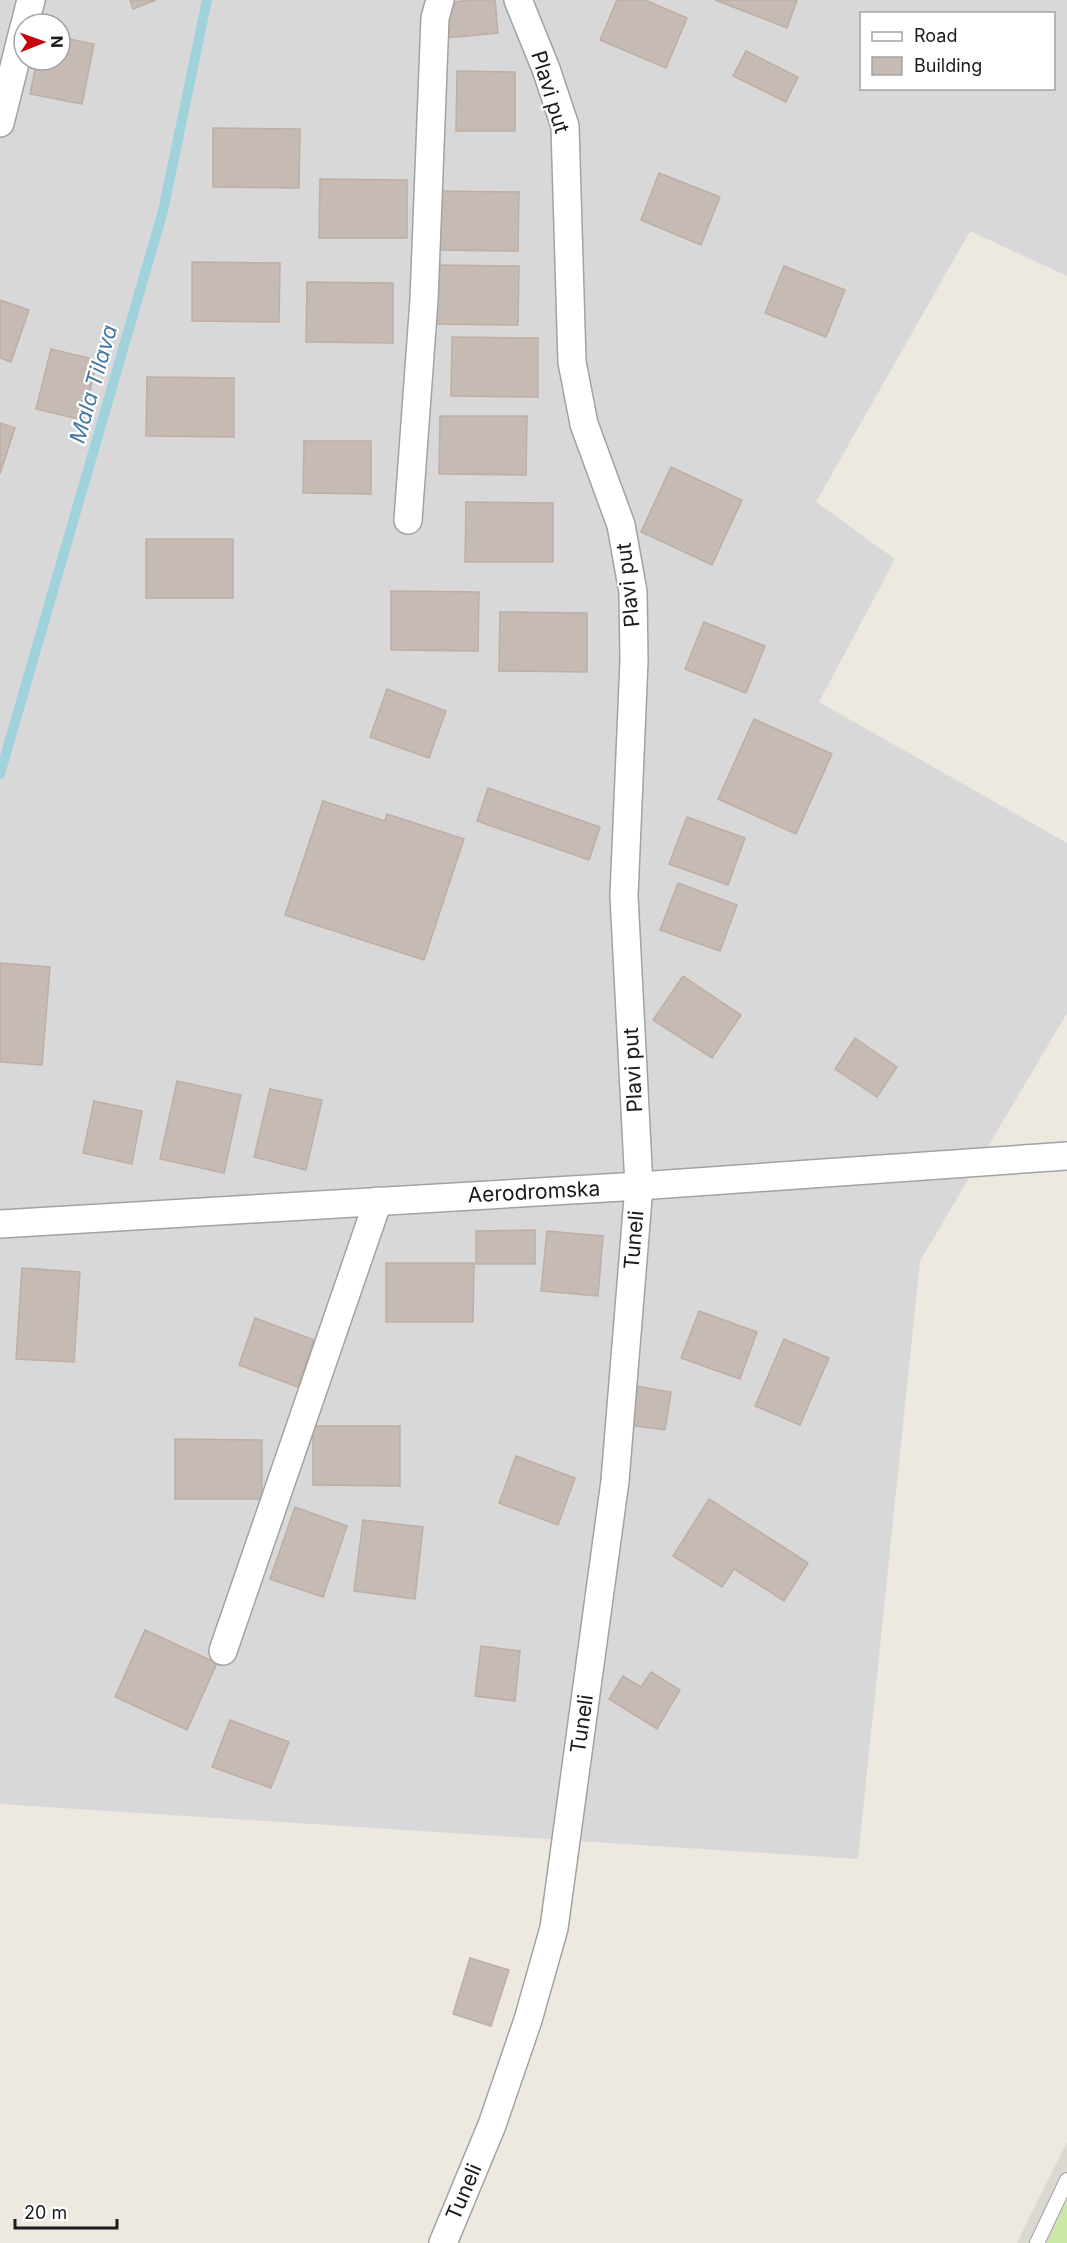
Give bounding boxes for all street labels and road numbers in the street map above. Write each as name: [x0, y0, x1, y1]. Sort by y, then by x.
street label: Plavi put: [526, 48, 575, 136]
street label: Plavi put: [611, 541, 644, 629]
street label: Plavi put: [618, 1027, 647, 1113]
street label: Aerodromska: [467, 1176, 601, 1207]
street label: Tuneli: [618, 1209, 649, 1271]
street label: Tuneli: [565, 1693, 598, 1755]
street label: Tuneli: [440, 2160, 487, 2224]

